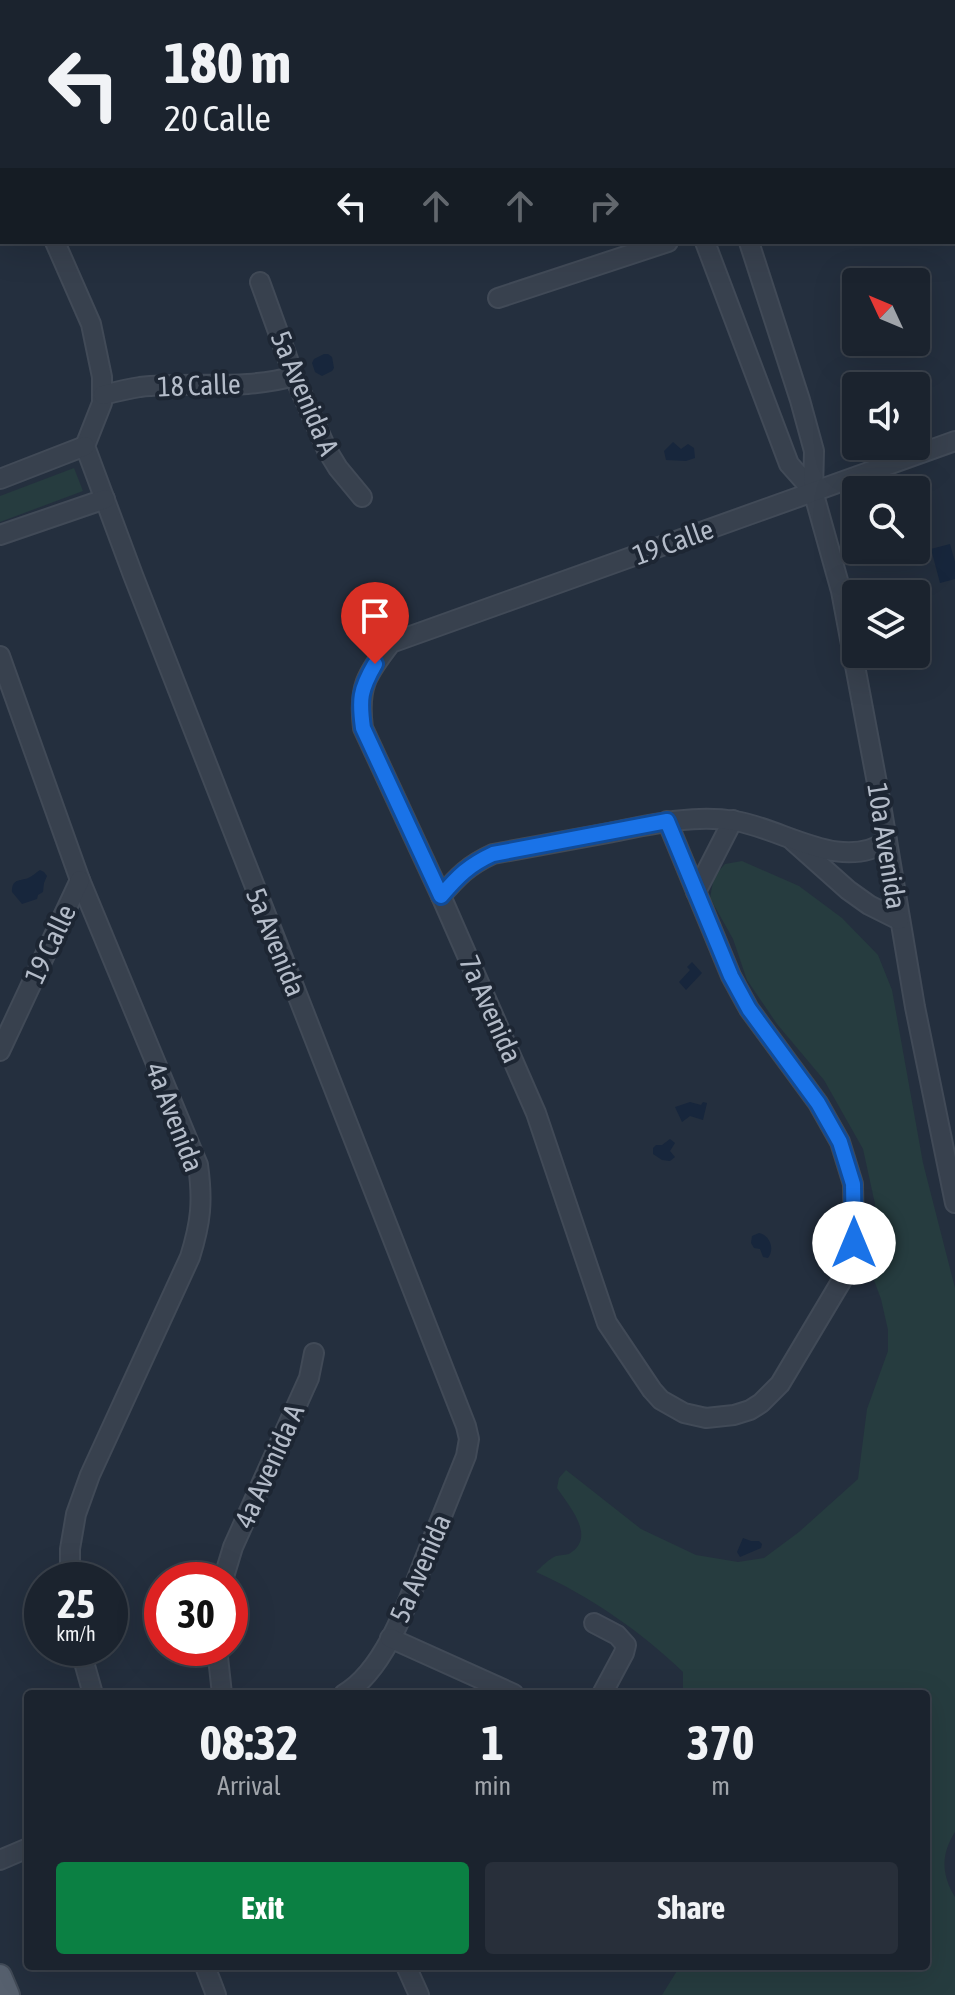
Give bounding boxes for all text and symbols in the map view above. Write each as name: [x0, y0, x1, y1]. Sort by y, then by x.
text: 180 m: [164, 31, 291, 95]
icon: left: [32, 32, 136, 136]
text: 20 Calle: [164, 97, 271, 139]
icon: left: [330, 184, 374, 228]
icon: ahead: [414, 184, 458, 228]
icon: ahead: [498, 184, 542, 228]
icon: right: [582, 184, 626, 228]
north arrow: [842, 268, 930, 356]
map controls: [842, 268, 930, 668]
street label: 5a Avenida A: [265, 326, 346, 460]
street label: 18 Calle: [157, 368, 241, 402]
button: sound: [842, 372, 930, 460]
button: search: [842, 476, 930, 564]
street label: 19 Calle: [629, 513, 717, 571]
button: layers: [842, 580, 930, 668]
pin: [341, 582, 409, 664]
icon: arrive: [353, 594, 397, 638]
street label: 10a Avenida: [861, 781, 913, 911]
street label: 5a Avenida: [240, 883, 312, 1001]
street label: 19 Calle: [18, 900, 82, 988]
street label: 7a Avenida: [453, 950, 529, 1068]
street label: 4a Avenida: [140, 1058, 210, 1176]
position arrow: [812, 1201, 896, 1285]
street label: 4a Avenida A: [228, 1399, 310, 1533]
street label: 5a Avenida: [383, 1509, 457, 1627]
speed limit sign: 30: [144, 1562, 248, 1666]
text: 25: [57, 1581, 95, 1626]
text: km/h: [56, 1622, 96, 1645]
text: 08:32: [200, 1715, 298, 1770]
text: 1: [481, 1715, 504, 1770]
text: 370: [687, 1715, 754, 1770]
text: Arrival: [217, 1771, 281, 1801]
text: min: [474, 1771, 511, 1801]
text: m: [711, 1771, 730, 1801]
button: Exit: [56, 1862, 469, 1954]
button: Share: [485, 1862, 898, 1954]

